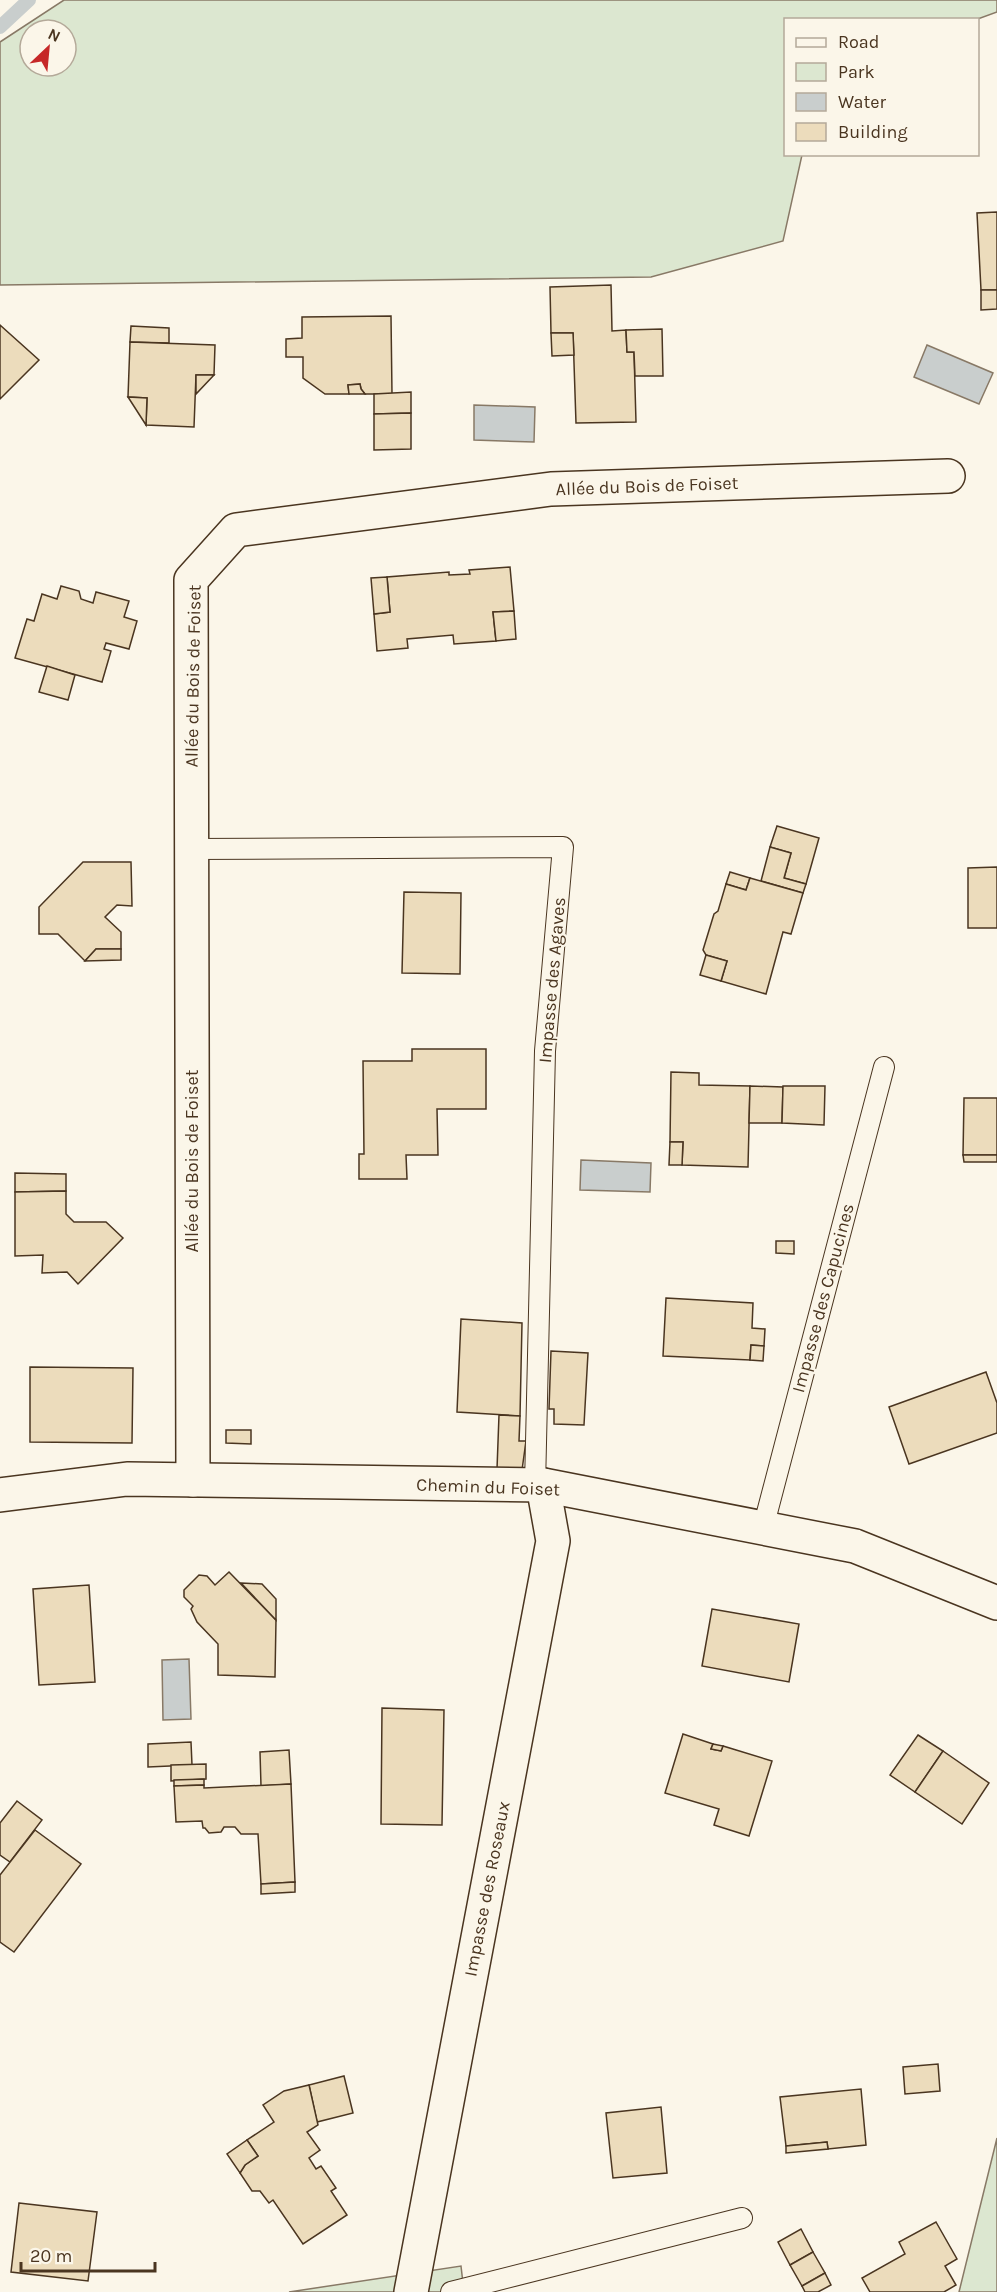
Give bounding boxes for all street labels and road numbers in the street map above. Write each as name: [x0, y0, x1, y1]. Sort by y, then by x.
street label: Allée du Bois de Foiset: [555, 472, 739, 500]
street label: Allée du Bois de Foiset: [180, 584, 206, 768]
street label: Impasse des Agaves: [534, 896, 570, 1064]
street label: Allée du Bois de Foiset: [181, 1069, 203, 1252]
street label: Impasse des Capucines: [787, 1201, 859, 1395]
street label: Chemin du Foiset: [416, 1473, 561, 1501]
street label: Impasse des Roseaux: [459, 1800, 515, 1978]

